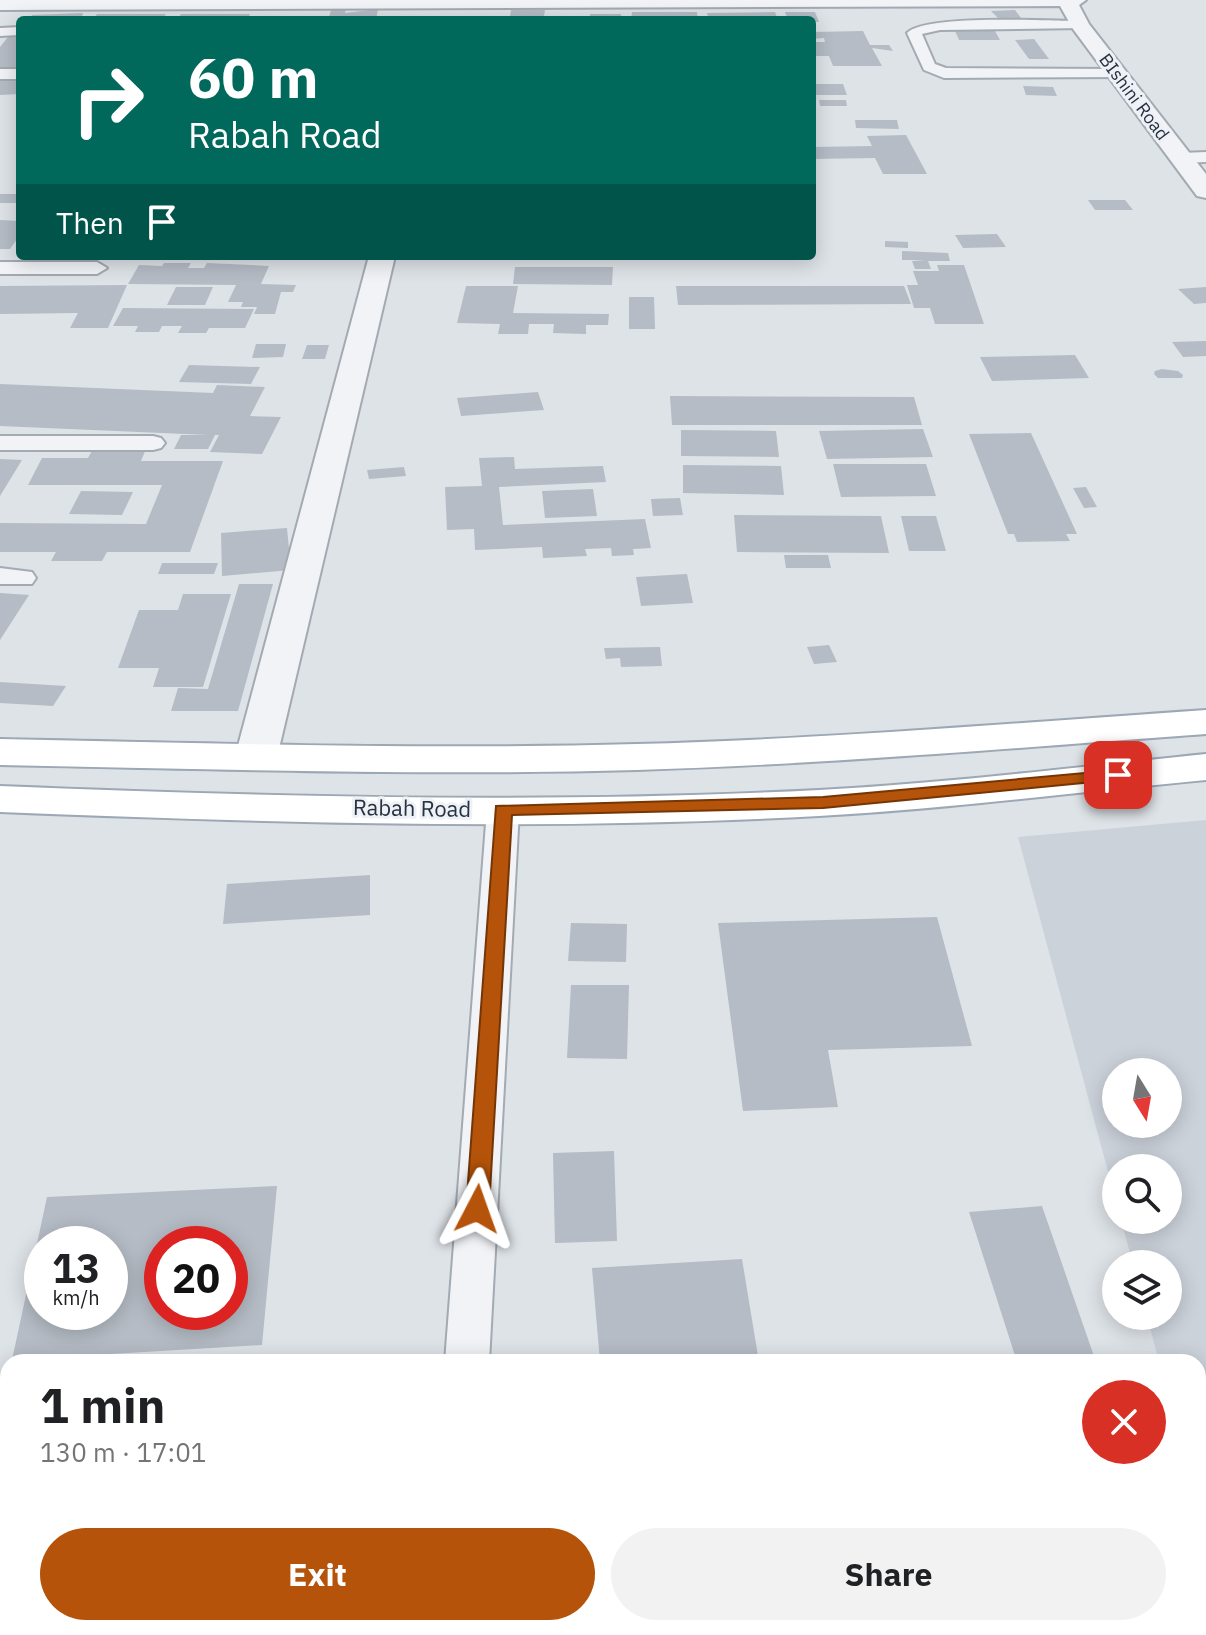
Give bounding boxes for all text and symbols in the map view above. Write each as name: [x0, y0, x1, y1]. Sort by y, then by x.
text: 60 m: [188, 41, 318, 113]
icon: right: [56, 48, 160, 152]
street label: BIshini Road: [1094, 49, 1175, 145]
text: Rabah Road: [188, 111, 382, 158]
icon: arrive: [140, 200, 184, 244]
text: Then: [56, 203, 124, 242]
pin: [1084, 741, 1152, 809]
icon: arrive: [1096, 753, 1140, 797]
street label: Rabah Road: [353, 792, 471, 823]
north arrow: [1102, 1058, 1182, 1138]
map controls: [1102, 1058, 1182, 1330]
button: search: [1102, 1154, 1182, 1234]
position arrow: [435, 1167, 519, 1251]
speed limit sign: 20: [144, 1226, 248, 1330]
text: 13: [52, 1242, 100, 1294]
button: layers: [1102, 1250, 1182, 1330]
text: km/h: [52, 1284, 100, 1311]
text: 1 min: [40, 1374, 165, 1436]
button: close: [1082, 1380, 1166, 1464]
text: 130 m · 17:01: [40, 1435, 206, 1469]
button: Exit: [40, 1528, 595, 1620]
button: Share: [611, 1528, 1166, 1620]

